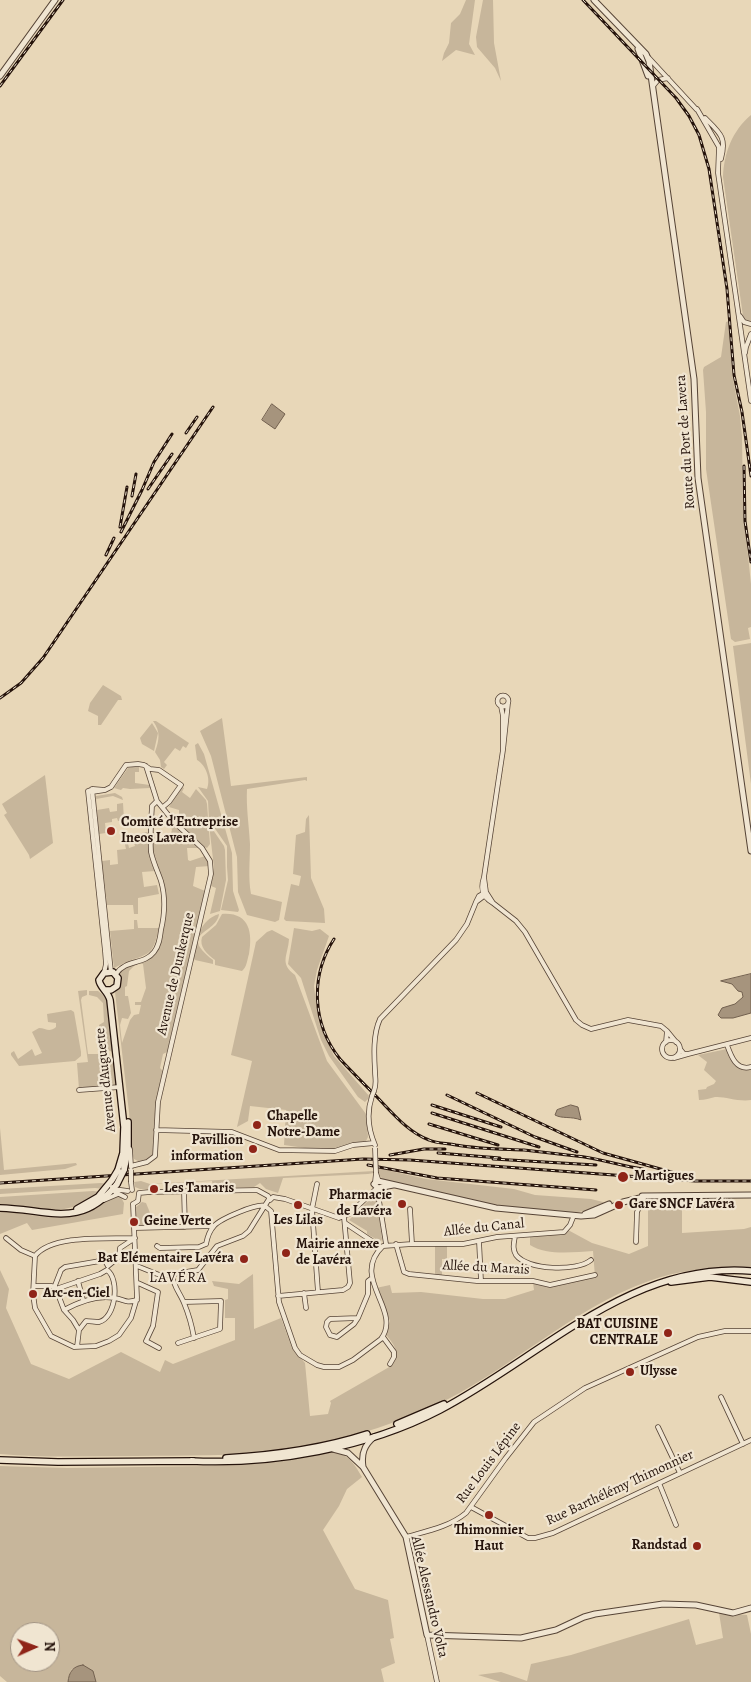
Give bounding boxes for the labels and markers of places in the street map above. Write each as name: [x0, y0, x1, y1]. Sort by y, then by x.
place label: Comité d'Entreprise Ineos Lavera: [121, 815, 238, 848]
marker: Comité d'Entreprise Ineos Lavera: [105, 825, 117, 837]
place label: Chapelle Notre-Dame: [267, 1109, 340, 1142]
marker: Chapelle Notre-Dame: [251, 1119, 263, 1131]
place label: Pavillion information: [171, 1133, 243, 1166]
marker: Pavillion information: [247, 1143, 259, 1155]
place label: Martigues: [634, 1169, 694, 1185]
marker: Martigues: [616, 1170, 630, 1184]
place label: Les Tamaris: [164, 1181, 234, 1197]
marker: Les Tamaris: [148, 1183, 160, 1195]
place label: Pharmacie de Lavéra: [329, 1188, 392, 1220]
place label: Gare SNCF Lavéra: [629, 1197, 735, 1213]
marker: Pharmacie de Lavéra: [396, 1198, 408, 1210]
marker: Les Lilas: [292, 1199, 304, 1211]
marker: Gare SNCF Lavéra: [613, 1199, 625, 1211]
place label: Les Lilas: [273, 1213, 323, 1229]
place label: Geine Verte: [144, 1214, 211, 1230]
marker: Geine Verte: [128, 1216, 140, 1228]
place label: Mairie annexe de Lavéra: [296, 1237, 379, 1270]
marker: Mairie annexe de Lavéra: [280, 1247, 292, 1259]
place label: Bat Elémentaire Lavéra: [98, 1251, 234, 1267]
marker: Bat Elémentaire Lavéra: [238, 1253, 250, 1265]
place label: Arc-en-Ciel: [43, 1286, 110, 1302]
marker: Arc-en-Ciel: [27, 1288, 39, 1300]
place label: BAT CUISINE CENTRALE: [576, 1317, 658, 1350]
marker: BAT CUISINE CENTRALE: [662, 1327, 674, 1339]
place label: Ulysse: [640, 1364, 677, 1380]
marker: Ulysse: [624, 1366, 636, 1378]
marker: Thimonnier Haut: [483, 1509, 495, 1521]
place label: Thimonnier Haut: [454, 1523, 524, 1555]
place label: Randstad: [631, 1538, 687, 1554]
marker: Randstad: [691, 1540, 703, 1552]

